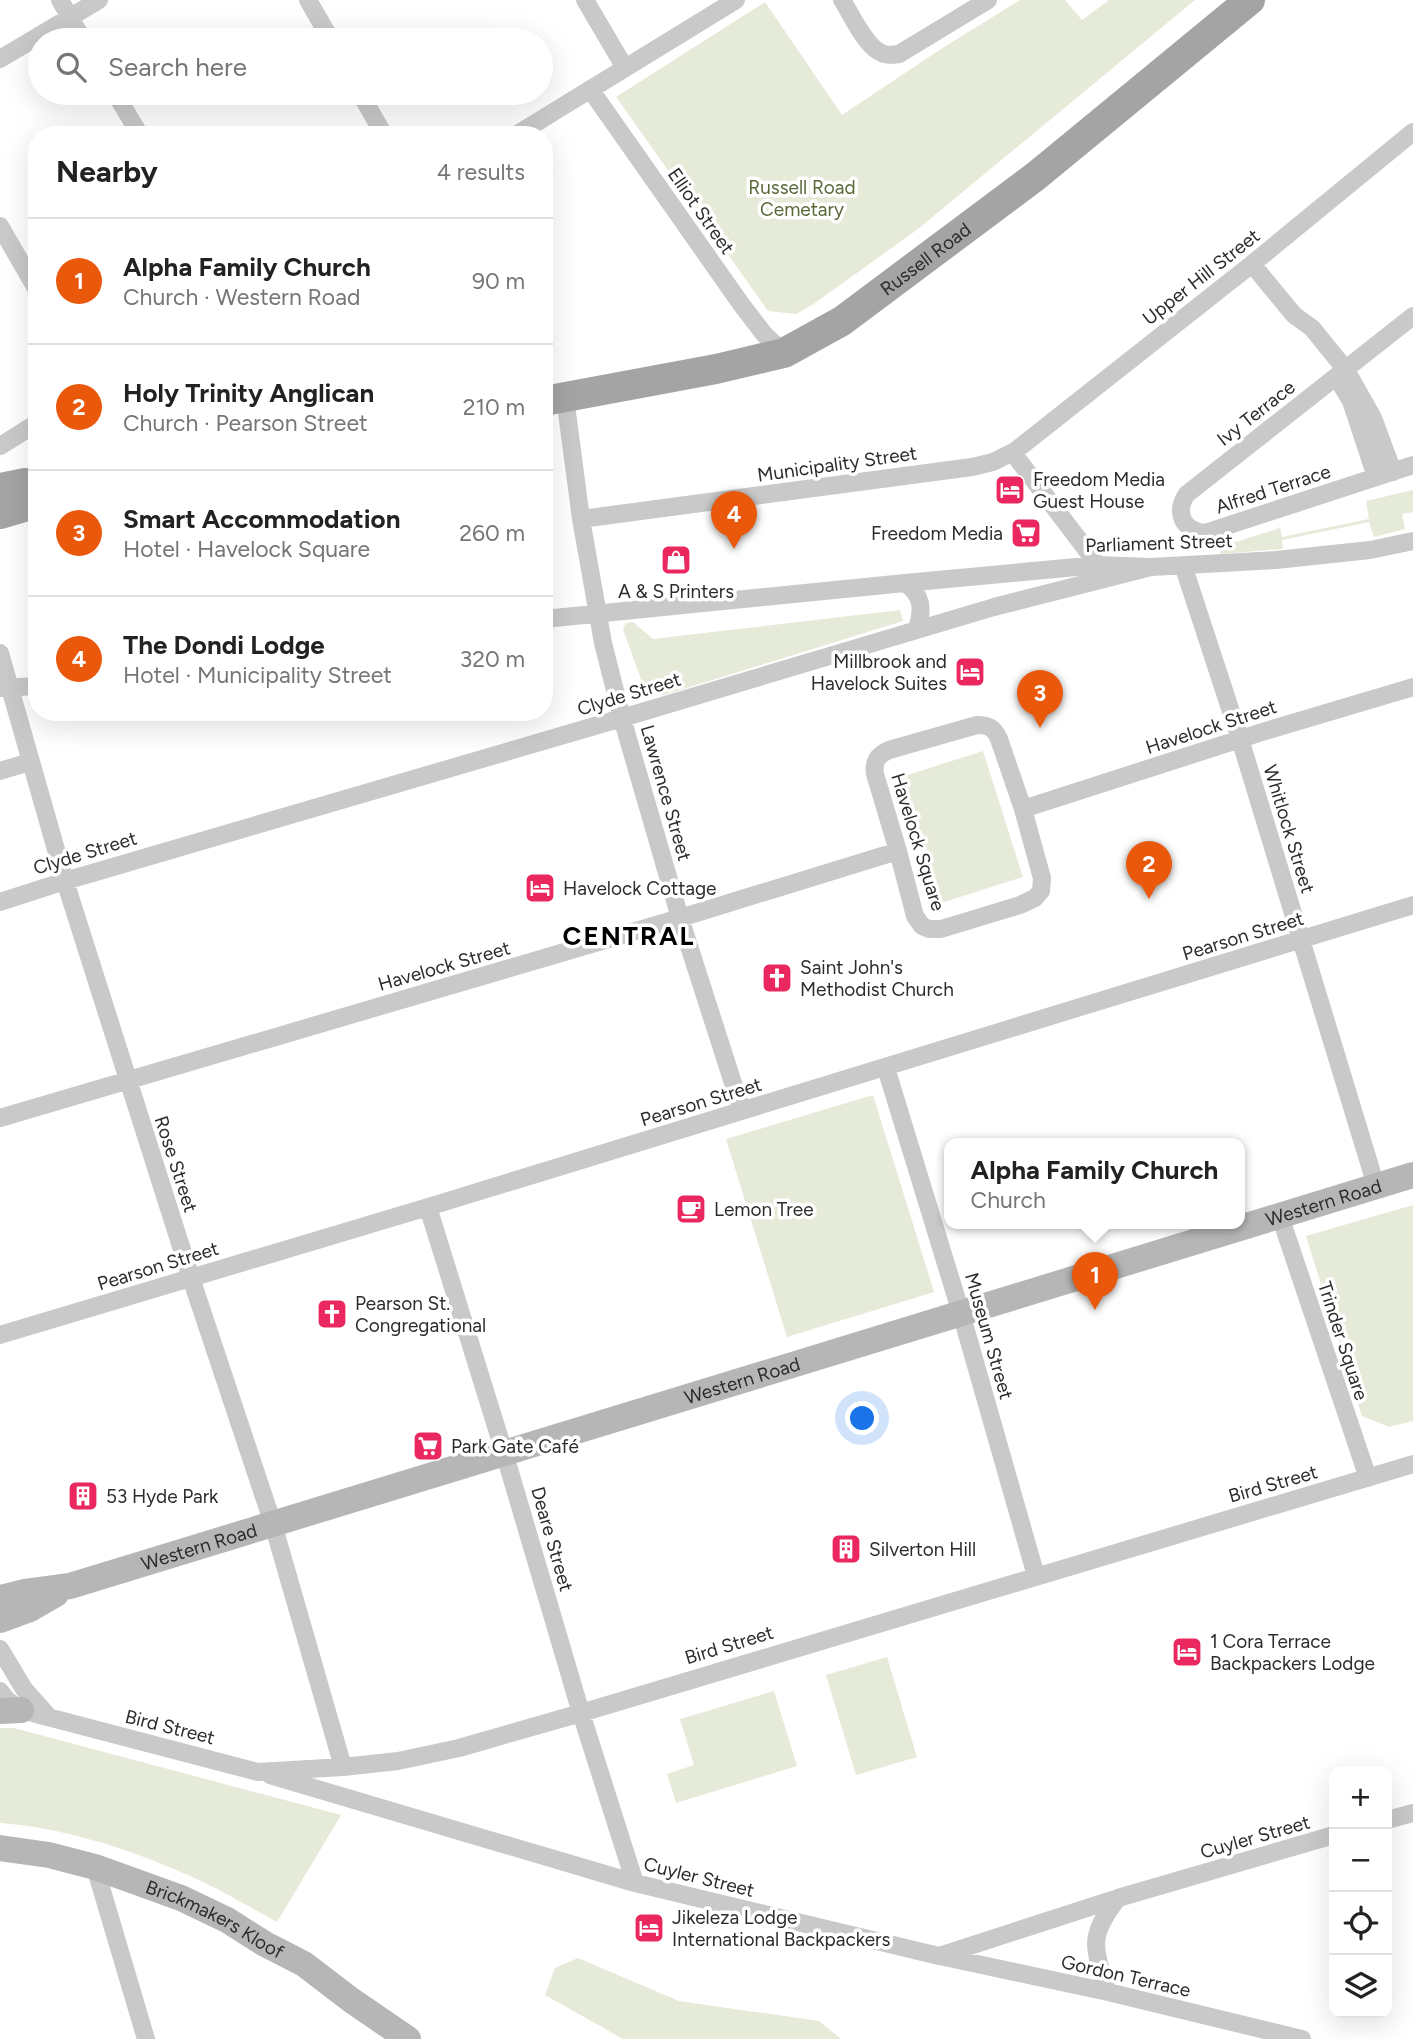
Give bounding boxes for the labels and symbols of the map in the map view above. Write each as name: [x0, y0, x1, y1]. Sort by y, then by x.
street label: Elliot Street: [663, 163, 739, 259]
park label: Russell Road Cemetary: [748, 176, 856, 221]
street label: Russell Road: [875, 217, 975, 300]
street label: Upper Hill Street: [1138, 224, 1264, 330]
street label: Ivy Terrace: [1212, 375, 1300, 451]
street label: Municipality Street: [756, 441, 918, 487]
street label: Alfred Terrace: [1213, 460, 1333, 518]
place label: Freedom Media Guest House: [1033, 468, 1165, 513]
hotel icon: Freedom Media Guest House: [993, 473, 1027, 507]
pin: 4: [711, 491, 757, 549]
supermarket icon: Freedom Media: [1009, 516, 1043, 550]
place label: Freedom Media: [871, 522, 1003, 545]
street label: Parliament Street: [1085, 529, 1233, 557]
shop icon: A & S Printers: [659, 543, 693, 577]
place label: A & S Printers: [618, 580, 734, 603]
place label: Millbrook and Havelock Suites: [811, 650, 947, 695]
hotel icon: Millbrook and Havelock Suites: [953, 655, 987, 689]
street label: Clyde Street: [574, 667, 684, 721]
pin: 3: [1017, 670, 1063, 728]
street label: Havelock Street: [1143, 695, 1279, 759]
street label: Lawrence Street: [636, 722, 696, 864]
street label: Whitlock Street: [1259, 762, 1319, 896]
street label: Havelock Square: [886, 770, 950, 914]
street label: Clyde Street: [30, 826, 140, 880]
pin: 2: [1126, 841, 1172, 899]
hotel icon: Havelock Cottage: [523, 871, 557, 905]
place label: Havelock Cottage: [563, 877, 717, 900]
street label: Pearson Street: [1180, 907, 1306, 965]
district label: CENTRAL: [563, 920, 695, 952]
street label: Havelock Street: [375, 936, 513, 996]
place label: Saint John's Methodist Church: [800, 956, 954, 1001]
church icon: Saint John's Methodist Church: [760, 961, 794, 995]
street label: Pearson Street: [638, 1073, 764, 1131]
street label: Rose Street: [150, 1113, 202, 1215]
street label: Western Road: [1263, 1174, 1384, 1231]
cafe icon: Lemon Tree: [674, 1192, 708, 1226]
place label: Lemon Tree: [714, 1198, 814, 1221]
street label: Pearson Street: [95, 1237, 221, 1295]
pin: 1: [1072, 1252, 1118, 1310]
street label: Museum Street: [960, 1270, 1018, 1402]
street label: Trinder Square: [1313, 1279, 1373, 1403]
place label: Pearson St. Congregational: [355, 1292, 486, 1337]
church icon: Pearson St. Congregational: [315, 1297, 349, 1331]
street label: Western Road: [682, 1352, 803, 1409]
your location: [845, 1401, 879, 1435]
supermarket icon: Park Gate Café: [411, 1429, 445, 1463]
place label: Park Gate Café: [451, 1435, 579, 1458]
street label: Bird Street: [1226, 1460, 1320, 1508]
building icon: 53 Hyde Park: [66, 1479, 100, 1513]
street label: Deare Street: [526, 1484, 578, 1594]
place label: 53 Hyde Park: [106, 1485, 219, 1508]
street label: Western Road: [138, 1518, 260, 1575]
building icon: Silverton Hill: [829, 1532, 863, 1566]
place label: Silverton Hill: [869, 1538, 976, 1561]
street label: Bird Street: [682, 1621, 776, 1669]
place label: 1 Cora Terrace Backpackers Lodge: [1210, 1630, 1375, 1675]
hotel icon: 1 Cora Terrace Backpackers Lodge: [1170, 1635, 1204, 1669]
street label: Bird Street: [123, 1705, 217, 1749]
street label: Cuyler Street: [1197, 1810, 1313, 1864]
street label: Cuyler Street: [641, 1852, 757, 1902]
street label: Brickmakers Kloof: [143, 1875, 288, 1963]
place label: Jikeleza Lodge International Backpackers: [672, 1906, 891, 1951]
hotel icon: Jikeleza Lodge International Backpackers: [632, 1911, 666, 1945]
street label: Gordon Terrace: [1059, 1950, 1193, 2002]

